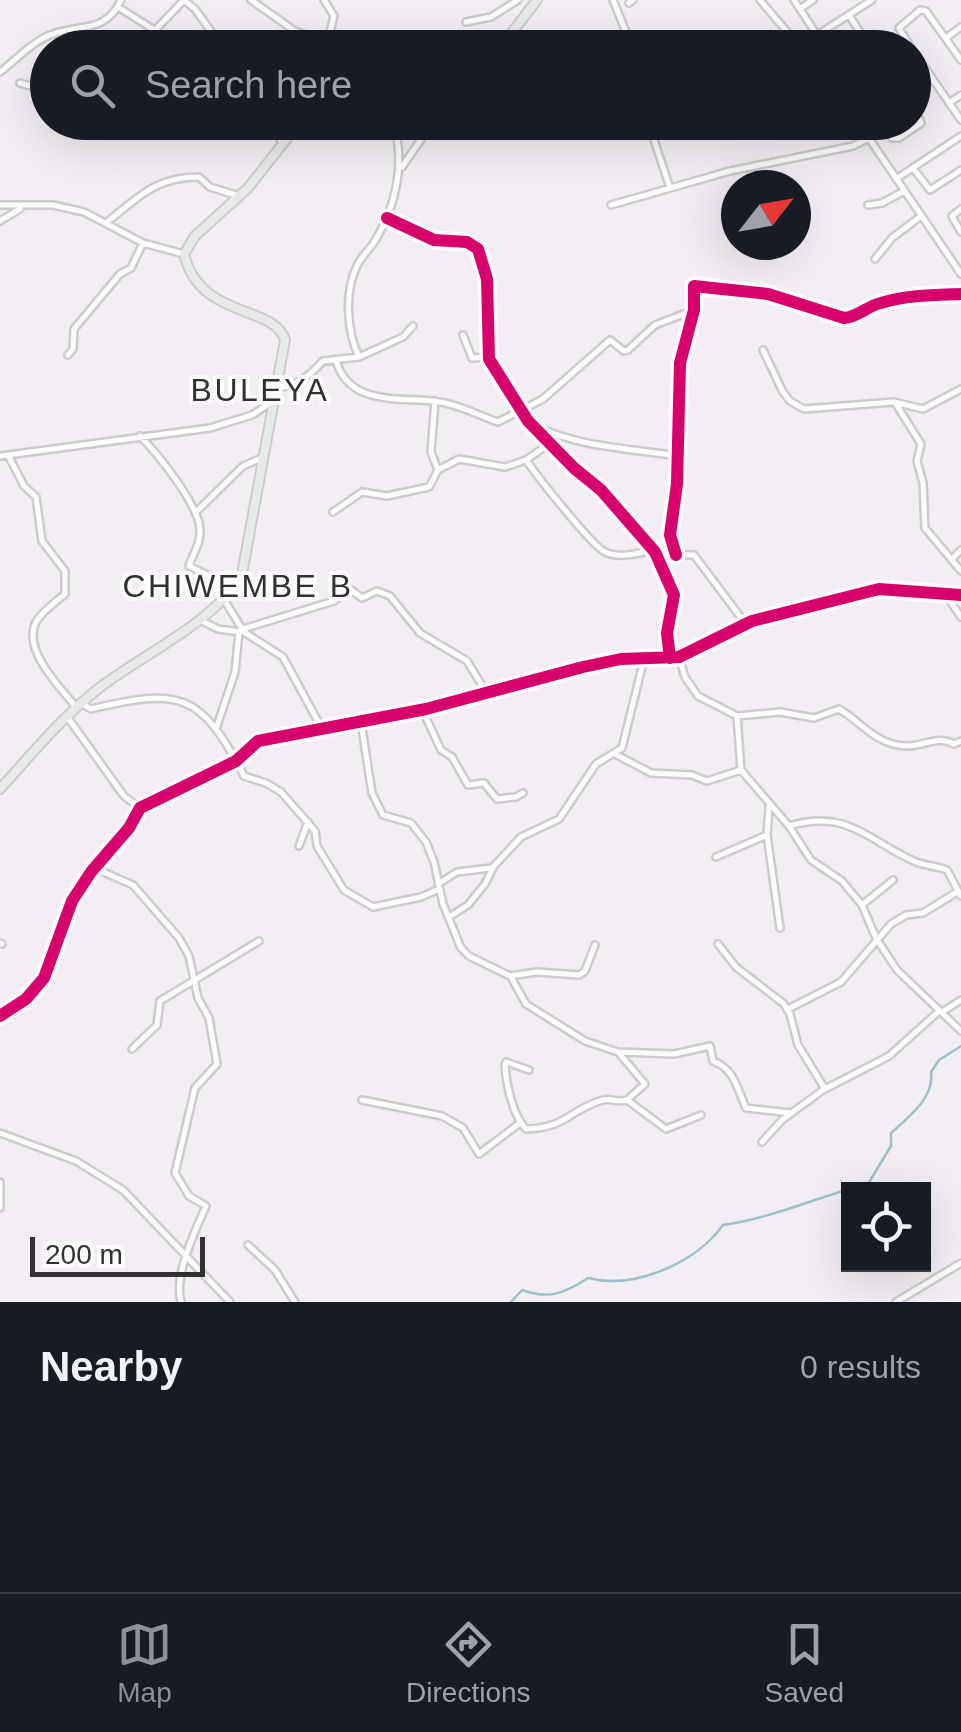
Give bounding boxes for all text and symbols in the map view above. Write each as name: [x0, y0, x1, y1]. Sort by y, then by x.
search box: [30, 30, 931, 140]
icon: search: [65, 58, 120, 113]
text: Search here: [145, 64, 352, 106]
north arrow: [721, 170, 811, 260]
district label: BULEYA: [191, 372, 329, 408]
district label: CHIWEMBE B: [122, 568, 354, 604]
map controls: [841, 1182, 931, 1272]
button: locate: [841, 1182, 931, 1272]
scale bar: [30, 1232, 205, 1276]
text: 200 m: [45, 1239, 123, 1270]
text: Nearby: [40, 1343, 182, 1390]
text: 0 results: [800, 1349, 921, 1385]
tab: Map: [117, 1617, 172, 1709]
tab: Directions: [406, 1617, 531, 1709]
tab: Saved: [765, 1617, 844, 1709]

